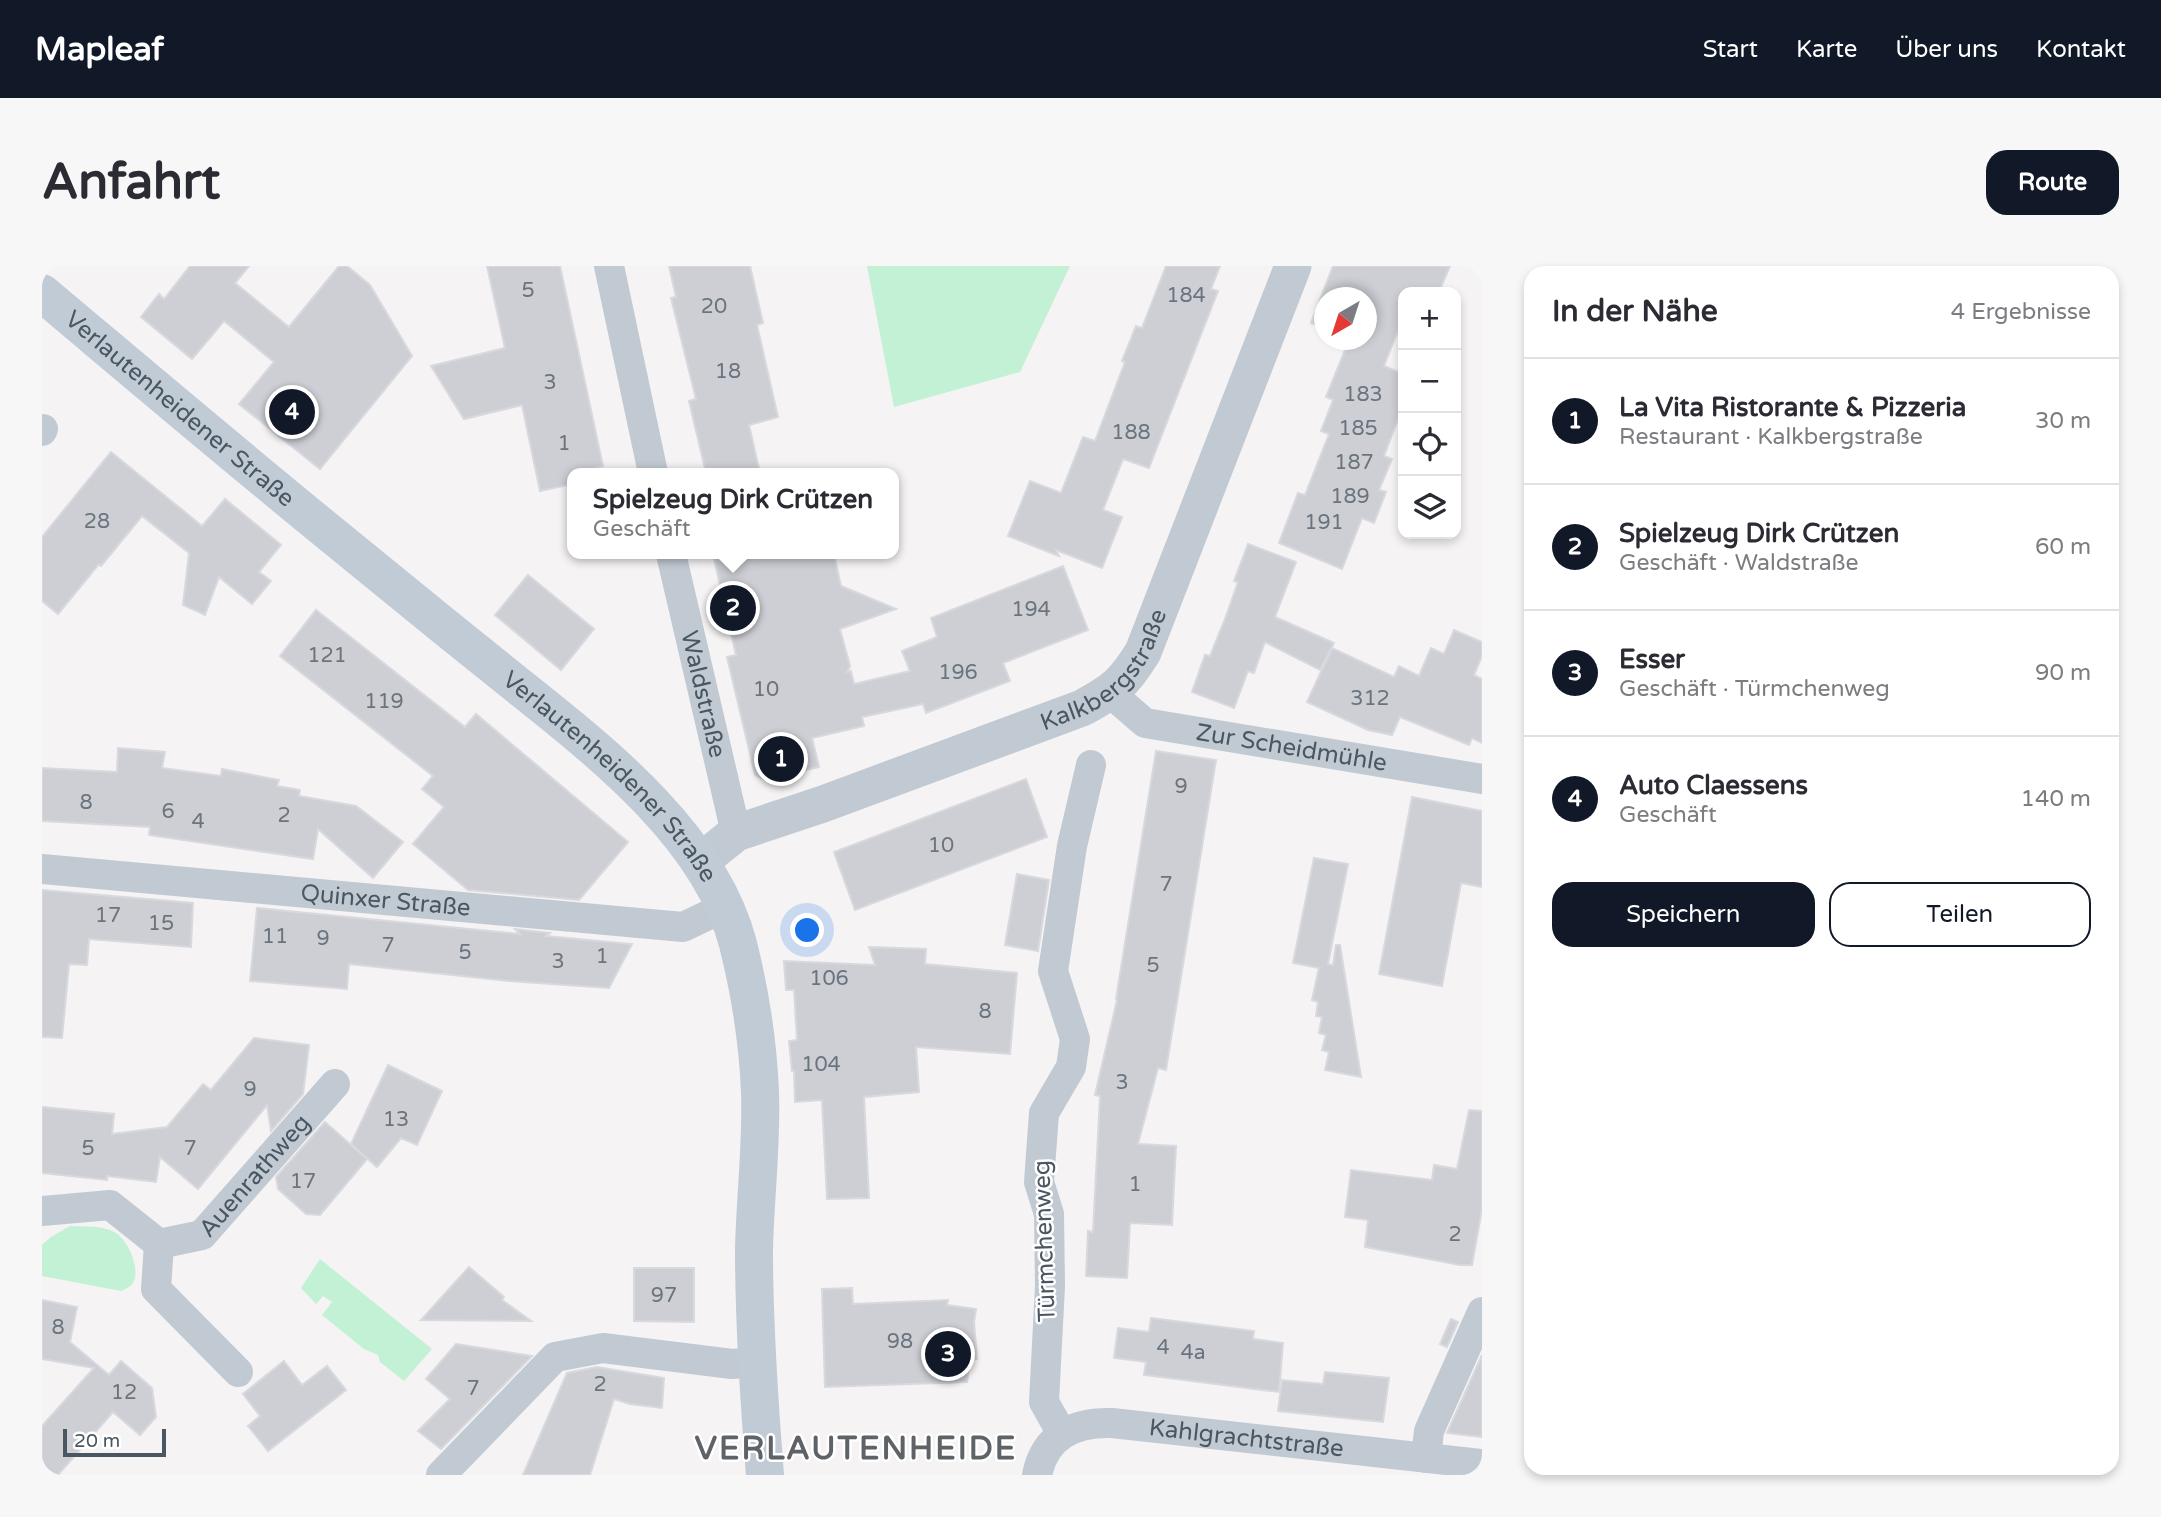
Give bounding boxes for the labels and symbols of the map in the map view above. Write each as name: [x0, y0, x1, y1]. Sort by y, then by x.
house number: 5: [521, 278, 535, 303]
house number: 184: [1166, 283, 1206, 308]
north arrow: [1314, 287, 1377, 350]
house number: 20: [701, 294, 727, 319]
street label: Verlautenheidener Straße: [59, 305, 300, 513]
house number: 18: [715, 359, 741, 384]
house number: 3: [543, 370, 557, 395]
house number: 183: [1343, 382, 1383, 407]
pin: 4: [269, 386, 315, 438]
house number: 185: [1338, 416, 1378, 441]
house number: 188: [1111, 420, 1151, 445]
house number: 1: [557, 431, 571, 456]
house number: 187: [1334, 450, 1374, 475]
house number: 189: [1330, 484, 1370, 509]
house number: 28: [84, 509, 110, 534]
house number: 191: [1304, 510, 1344, 535]
pin: 2: [710, 582, 756, 634]
house number: 194: [1011, 597, 1051, 622]
street label: Kalkbergstraße: [1036, 605, 1173, 737]
street label: Waldstraße: [674, 628, 732, 761]
house number: 121: [307, 643, 347, 668]
house number: 196: [938, 660, 978, 685]
street label: Verlautenheidener Straße: [497, 665, 723, 887]
house number: 10: [753, 677, 779, 702]
house number: 312: [1350, 686, 1390, 711]
house number: 119: [364, 689, 404, 714]
street label: Zur Scheidmühle: [1194, 718, 1389, 778]
pin: 1: [758, 733, 804, 785]
house number: 9: [1174, 774, 1188, 799]
house number: 8: [79, 790, 93, 815]
house number: 6: [161, 799, 175, 824]
house number: 2: [277, 803, 291, 828]
house number: 4: [191, 809, 205, 834]
house number: 10: [928, 833, 954, 858]
house number: 7: [1159, 872, 1173, 897]
street label: Quinxer Straße: [299, 878, 472, 923]
house number: 17: [95, 903, 121, 928]
house number: 15: [148, 911, 174, 936]
your location: [790, 913, 824, 947]
house number: 11: [262, 924, 288, 949]
house number: 9: [316, 926, 330, 951]
house number: 7: [381, 933, 395, 958]
house number: 5: [458, 940, 472, 965]
house number: 1: [595, 944, 609, 969]
house number: 3: [551, 949, 565, 974]
house number: 5: [1146, 953, 1160, 978]
house number: 106: [809, 966, 849, 991]
house number: 8: [978, 999, 992, 1024]
house number: 104: [801, 1052, 841, 1077]
house number: 3: [1115, 1070, 1129, 1095]
house number: 9: [243, 1077, 257, 1102]
house number: 13: [383, 1107, 409, 1132]
street label: Auenrathweg: [193, 1109, 316, 1243]
house number: 5: [81, 1136, 95, 1161]
house number: 7: [183, 1136, 197, 1161]
street label: Türmchenweg: [1027, 1160, 1062, 1322]
house number: 17: [290, 1169, 316, 1194]
house number: 1: [1128, 1172, 1142, 1197]
house number: 2: [1448, 1222, 1462, 1247]
house number: 97: [651, 1283, 677, 1308]
house number: 8: [51, 1315, 65, 1340]
pin: 3: [925, 1328, 971, 1380]
house number: 98: [887, 1329, 913, 1354]
house number: 4: [1156, 1335, 1170, 1360]
house number: 4a: [1181, 1340, 1206, 1365]
house number: 2: [593, 1372, 607, 1397]
house number: 7: [466, 1376, 480, 1401]
house number: 12: [111, 1380, 137, 1405]
street label: Kahlgrachtstraße: [1147, 1413, 1345, 1464]
scale bar: [63, 1426, 166, 1458]
district label: VERLAUTENHEIDE: [695, 1430, 1017, 1468]

